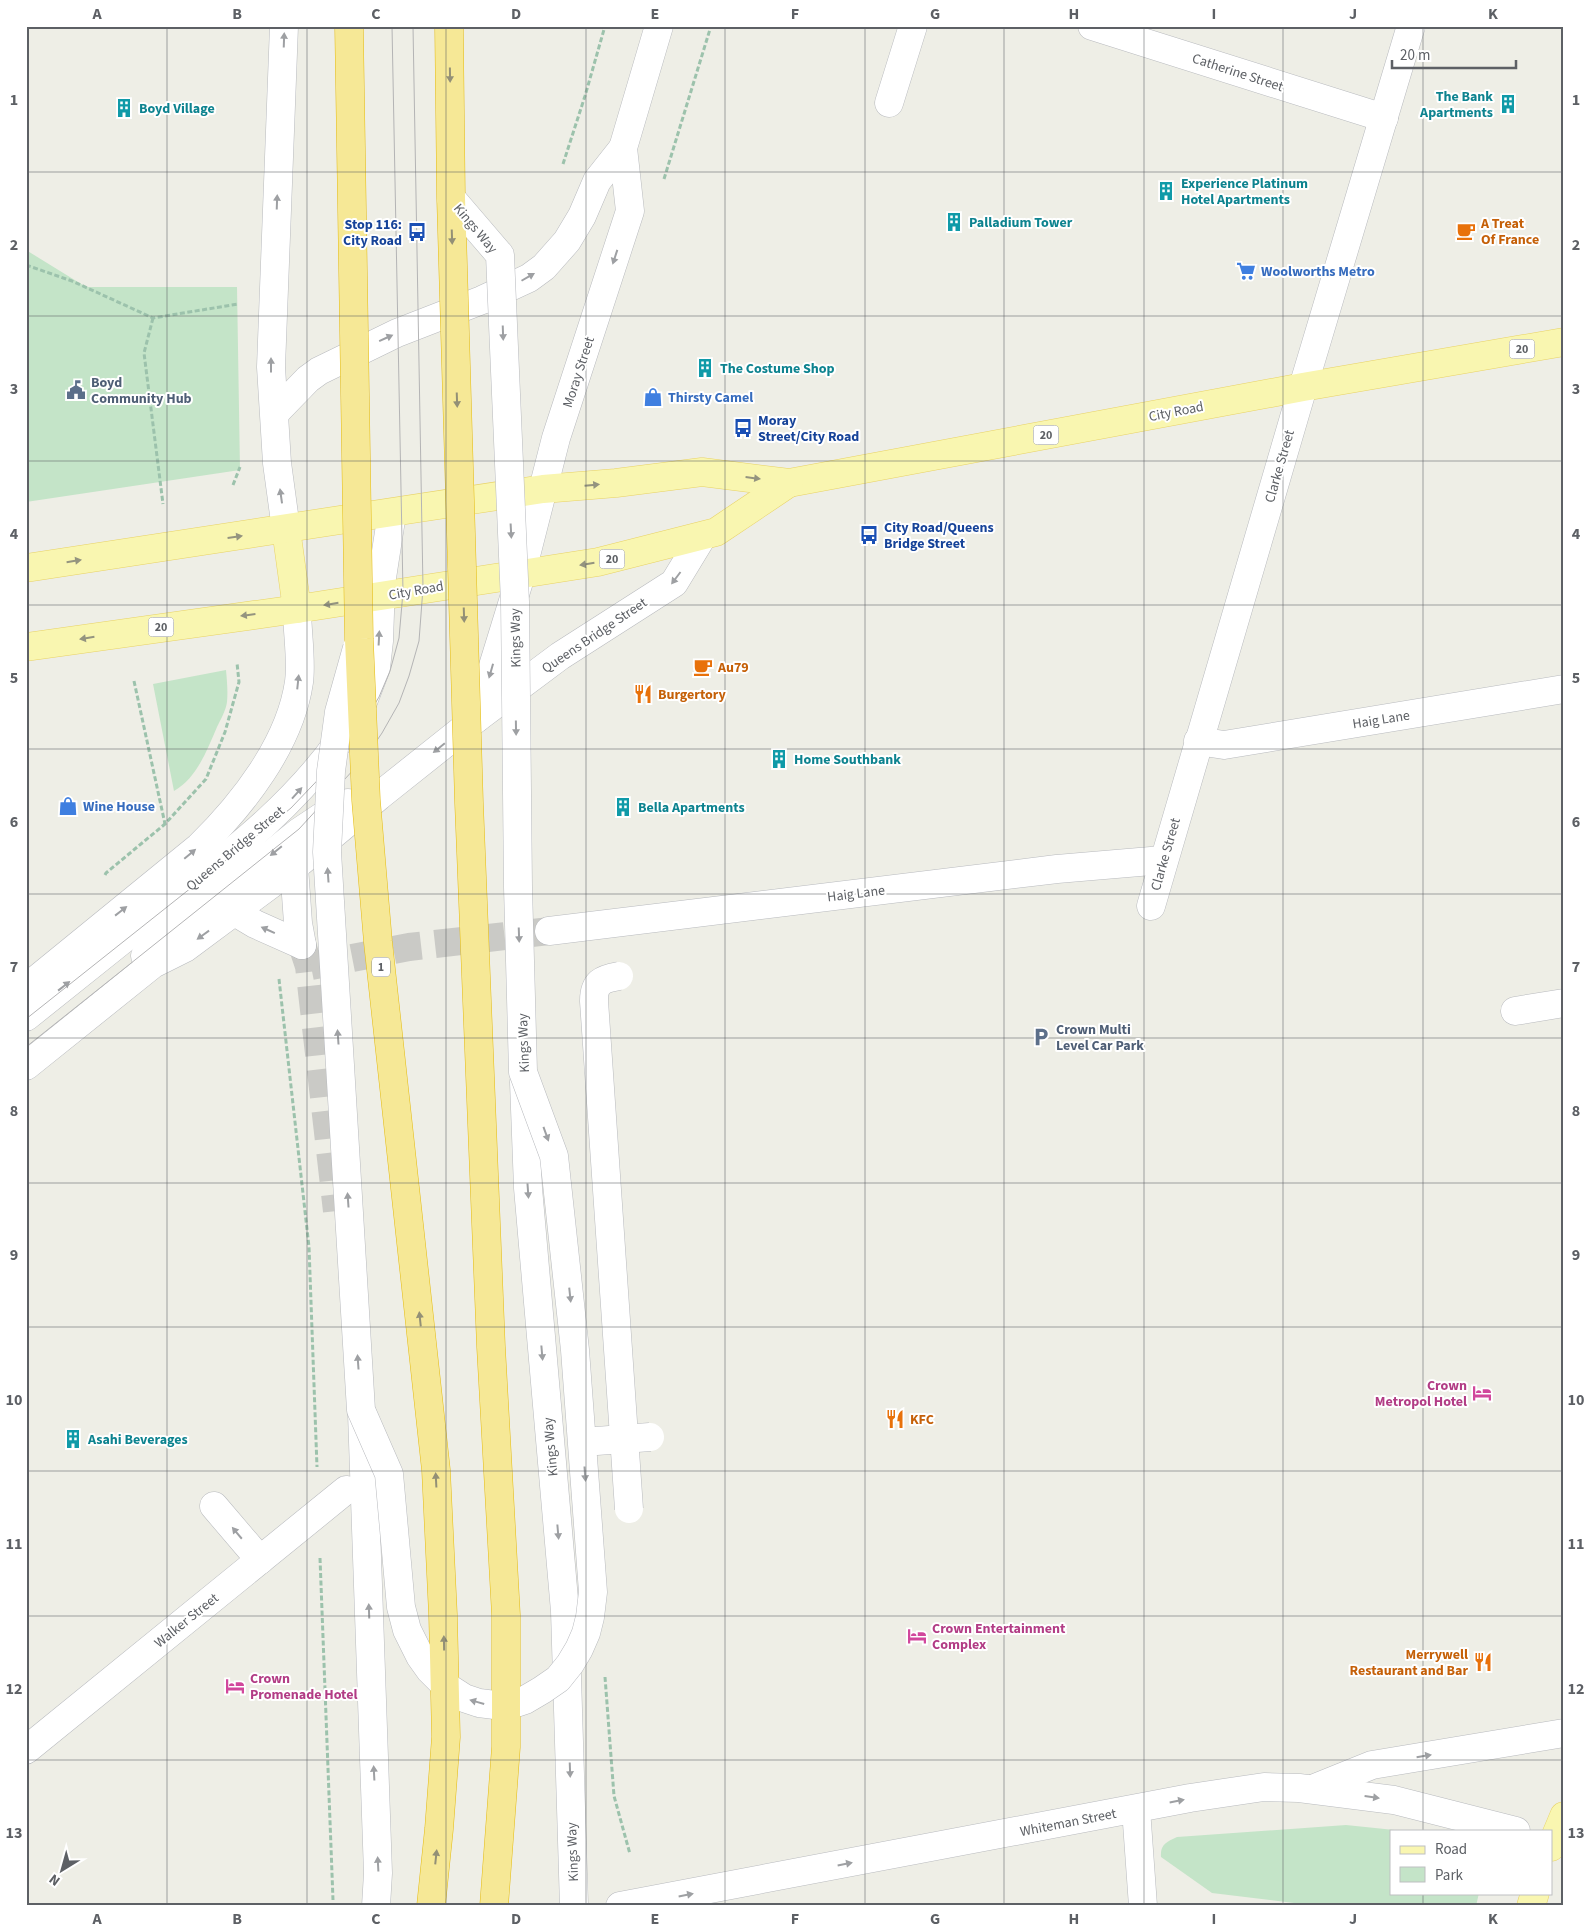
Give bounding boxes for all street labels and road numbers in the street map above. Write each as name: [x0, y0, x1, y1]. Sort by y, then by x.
street label: Catherine Street: [1189, 49, 1286, 97]
street label: Kings Way: [449, 199, 502, 258]
street label: Moray Street: [558, 334, 600, 410]
road number: 20: [1510, 339, 1534, 358]
street label: City Road: [1147, 397, 1205, 427]
road number: 20: [1034, 426, 1058, 444]
street label: Clarke Street: [1260, 427, 1300, 505]
road number: 20: [600, 550, 624, 568]
street label: City Road: [387, 576, 445, 606]
street label: Queens Bridge Street: [538, 593, 651, 679]
street label: Kings Way: [505, 608, 527, 668]
road number: 20: [148, 618, 174, 636]
street label: Haig Lane: [1351, 706, 1411, 734]
street label: Queens Bridge Street: [182, 801, 289, 896]
street label: Clarke Street: [1146, 815, 1186, 893]
street label: Haig Lane: [826, 881, 886, 907]
road number: 1: [372, 958, 390, 976]
street label: Kings Way: [513, 1013, 535, 1073]
street label: Kings Way: [538, 1416, 564, 1477]
street label: Walker Street: [150, 1588, 223, 1653]
street label: Whiteman Street: [1018, 1804, 1118, 1842]
street label: Kings Way: [562, 1822, 584, 1882]

